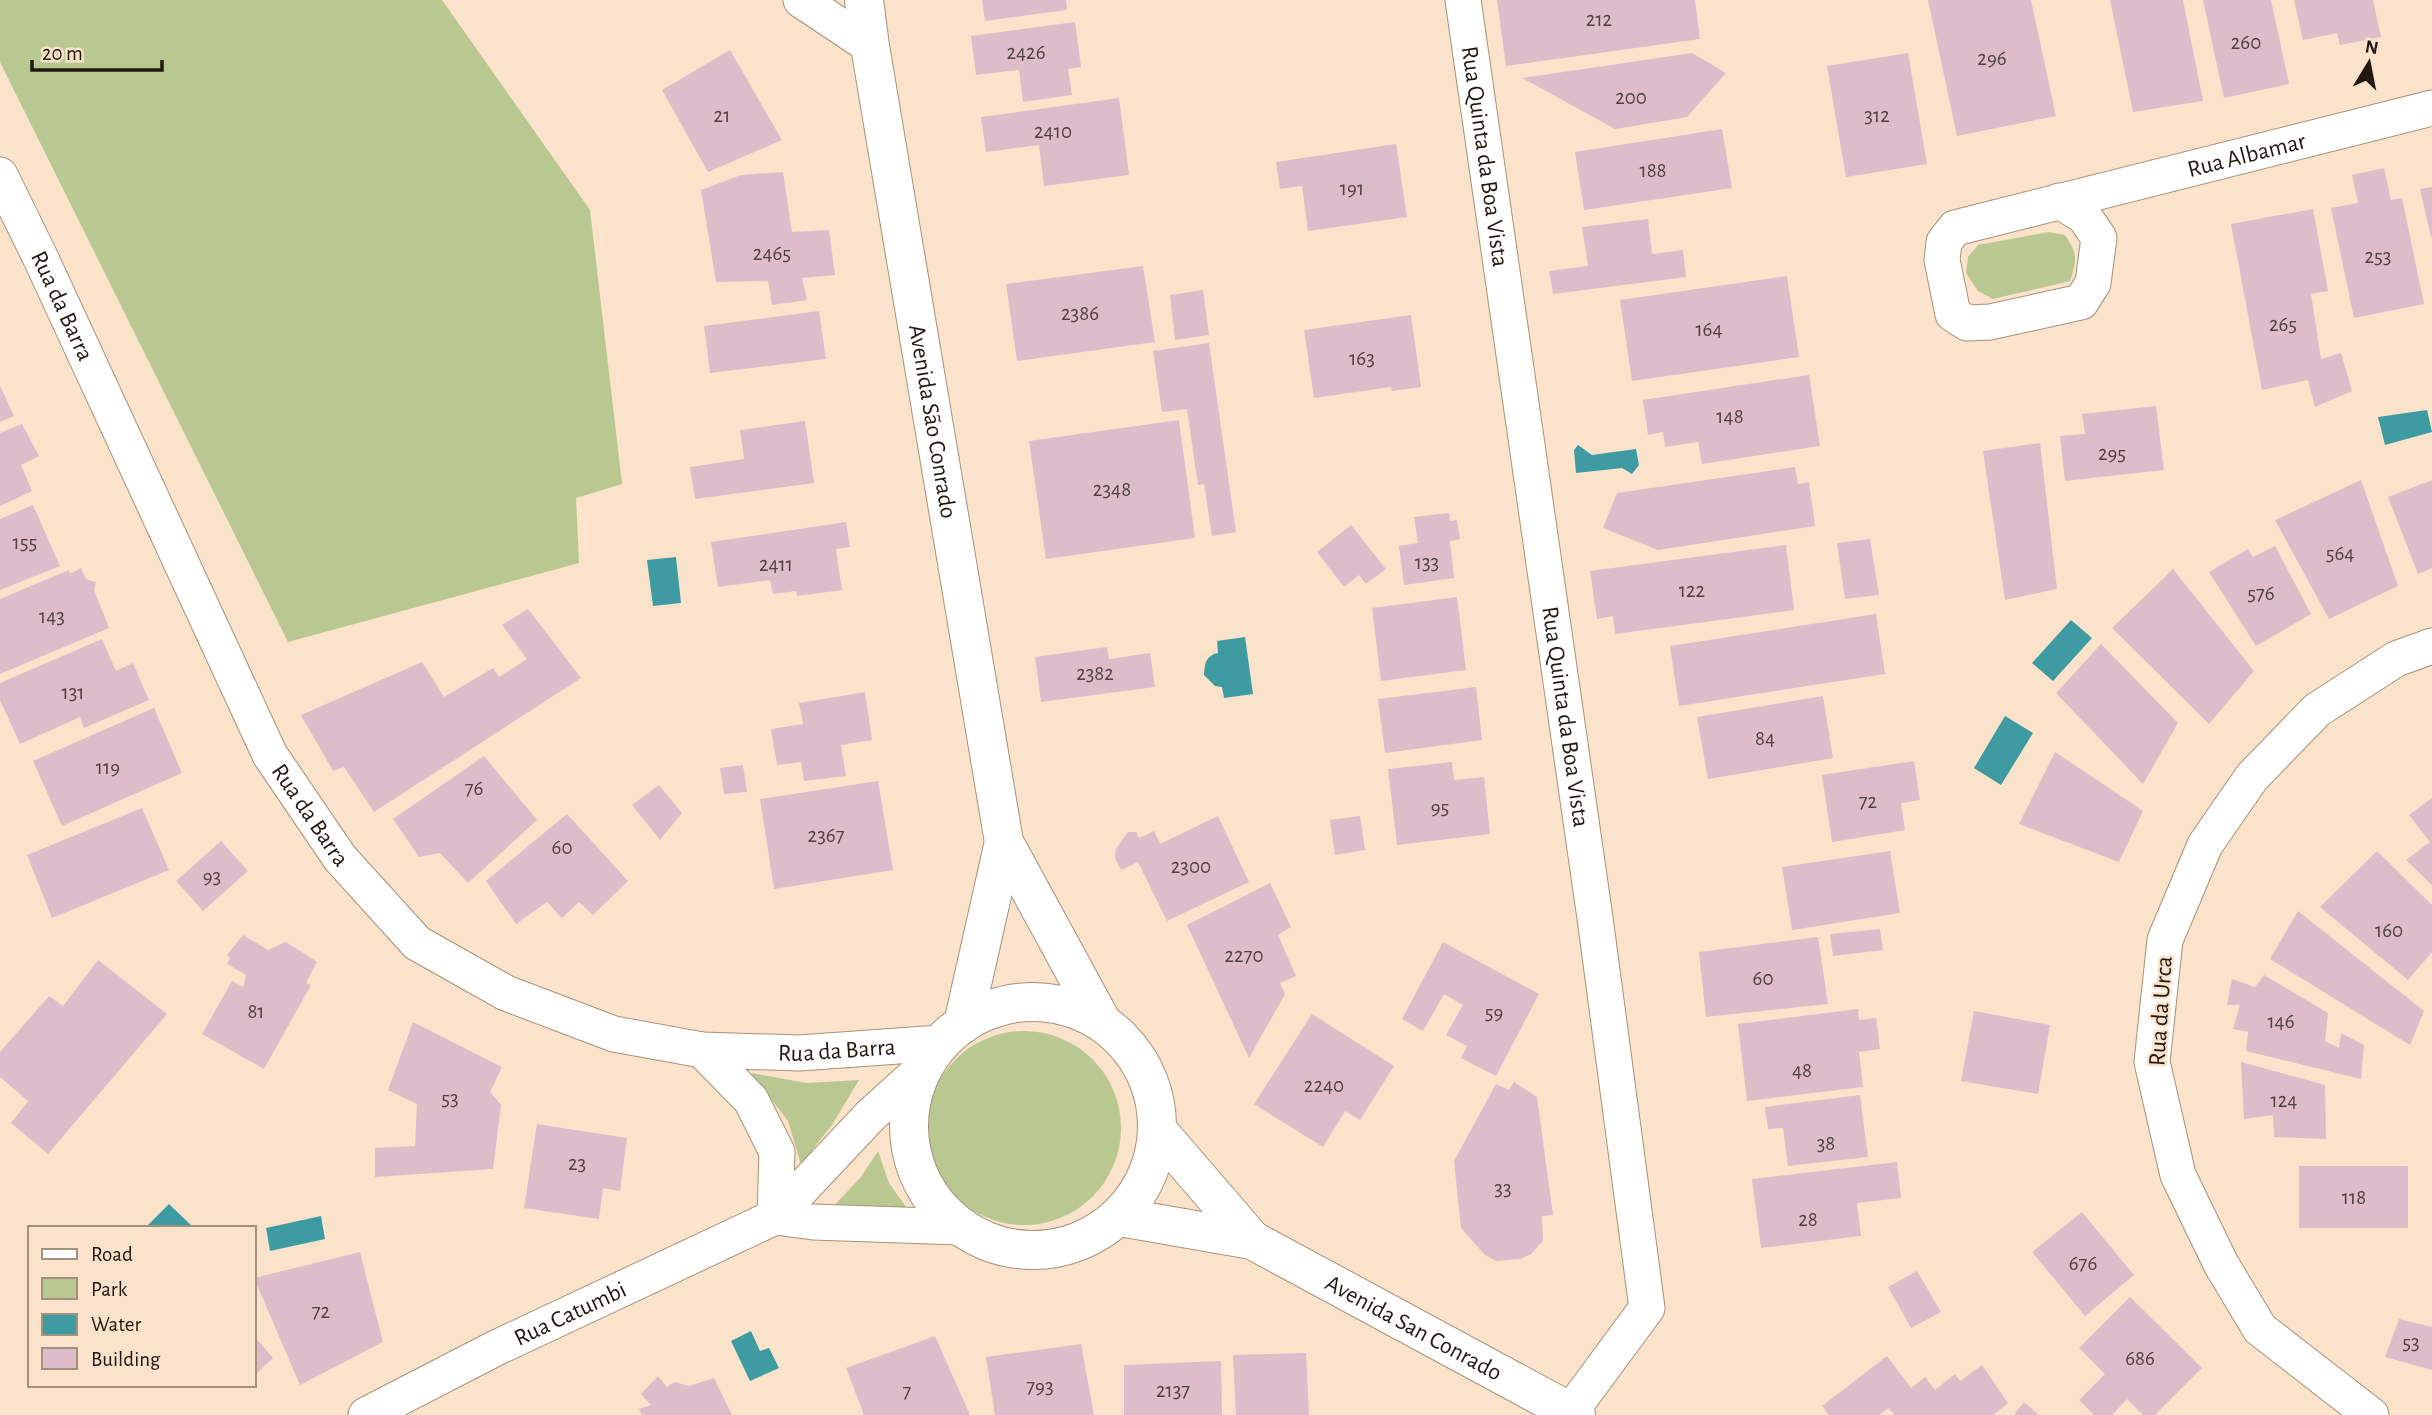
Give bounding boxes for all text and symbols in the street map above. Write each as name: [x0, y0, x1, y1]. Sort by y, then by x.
house number: 212: [1586, 9, 1612, 30]
scale bar: [32, 28, 161, 72]
north arrow: [2334, 28, 2404, 98]
house number: 260: [2231, 32, 2261, 53]
text: N: [2364, 37, 2380, 58]
house number: 2426: [1006, 42, 1046, 63]
text: 20 m: [42, 43, 83, 64]
street label: Rua Quinta da Boa Vista: [1457, 45, 1512, 268]
house number: 296: [1977, 48, 2007, 69]
house number: 200: [1615, 87, 1647, 108]
house number: 21: [714, 105, 730, 126]
house number: 312: [1864, 105, 1890, 126]
house number: 2410: [1034, 121, 1072, 142]
street label: Rua Albamar: [2185, 129, 2308, 182]
house number: 188: [1639, 160, 1667, 181]
house number: 191: [1340, 178, 1364, 199]
house number: 2465: [753, 243, 791, 264]
house number: 253: [2365, 246, 2392, 267]
street label: Rua da Barra: [26, 248, 97, 365]
house number: 2386: [1061, 303, 1099, 324]
house number: 265: [2269, 314, 2297, 335]
house number: 164: [1695, 319, 1723, 340]
street label: Avenida São Conrado: [904, 323, 960, 520]
house number: 163: [1349, 348, 1375, 369]
house number: 148: [1716, 406, 1744, 427]
house number: 295: [2098, 443, 2126, 464]
house number: 2348: [1093, 479, 1131, 500]
house number: 155: [13, 532, 37, 553]
house number: 564: [2326, 543, 2354, 564]
house number: 133: [1415, 552, 1439, 573]
house number: 2411: [759, 554, 793, 575]
house number: 122: [1679, 580, 1705, 601]
house number: 576: [2247, 583, 2275, 604]
street label: Rua Quinta da Boa Vista: [1537, 605, 1593, 829]
house number: 143: [39, 606, 65, 627]
house number: 2382: [1076, 663, 1114, 684]
house number: 131: [61, 682, 85, 703]
house number: 84: [1755, 728, 1775, 749]
house number: 119: [96, 757, 120, 778]
street label: Rua da Barra: [267, 760, 353, 872]
house number: 76: [465, 778, 483, 799]
house number: 72: [1859, 791, 1877, 812]
house number: 95: [1431, 797, 1449, 818]
house number: 2367: [808, 825, 845, 846]
house number: 60: [552, 837, 572, 858]
house number: 2300: [1171, 856, 1211, 877]
house number: 93: [203, 866, 221, 887]
house number: 160: [2375, 920, 2403, 941]
house number: 2270: [1225, 945, 1263, 966]
street label: Rua da Urca: [2145, 955, 2177, 1067]
house number: 60: [1753, 968, 1773, 989]
house number: 81: [247, 1001, 265, 1022]
house number: 59: [1485, 1002, 1503, 1023]
house number: 146: [2267, 1011, 2295, 1032]
street label: Rua da Barra: [778, 1035, 896, 1066]
house number: 48: [1792, 1060, 1812, 1081]
house number: 2240: [1304, 1075, 1344, 1096]
house number: 53: [441, 1088, 459, 1109]
house number: 124: [2271, 1090, 2297, 1111]
house number: 38: [1817, 1133, 1835, 1154]
house number: 23: [568, 1153, 586, 1174]
house number: 33: [1494, 1178, 1512, 1199]
house number: 118: [2342, 1187, 2366, 1208]
house number: 28: [1798, 1209, 1818, 1230]
legend: [28, 1226, 256, 1387]
text: Road: [91, 1244, 133, 1265]
house number: 676: [2069, 1253, 2097, 1274]
street label: Avenida San Conrado: [1321, 1271, 1506, 1386]
street label: Rua Catumbi: [511, 1278, 630, 1351]
text: Park: [91, 1279, 128, 1300]
house number: 72: [312, 1301, 330, 1322]
text: Water: [91, 1314, 141, 1335]
house number: 53: [2402, 1332, 2420, 1353]
house number: 686: [2125, 1348, 2155, 1369]
text: Building: [91, 1349, 161, 1370]
house number: 793: [1026, 1376, 1054, 1397]
house number: 2137: [1156, 1380, 1190, 1401]
house number: 7: [903, 1381, 912, 1402]

